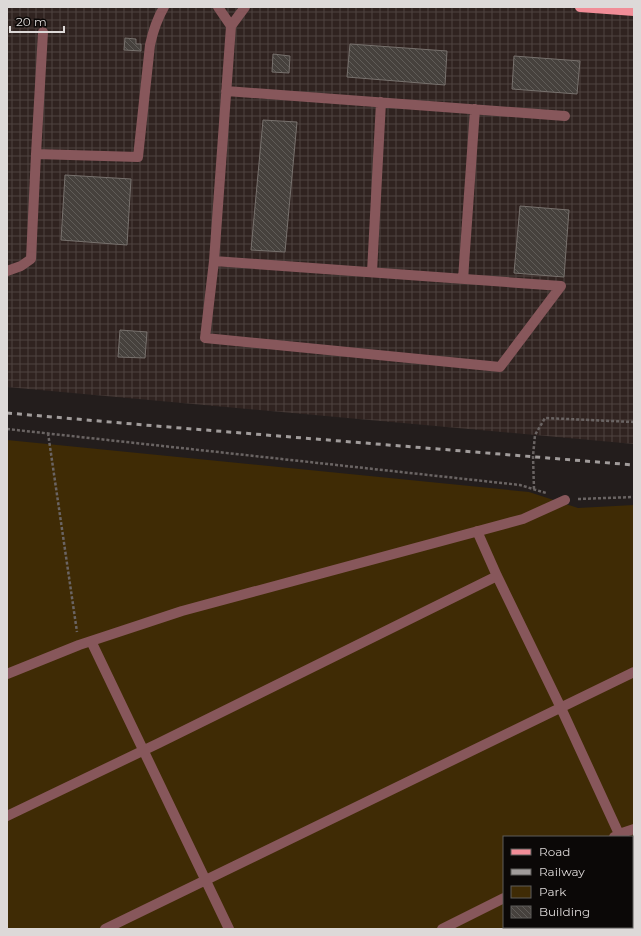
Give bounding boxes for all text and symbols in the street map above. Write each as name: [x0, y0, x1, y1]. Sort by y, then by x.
scale bar: [10, 8, 64, 34]
text: 20 m: [16, 14, 47, 29]
legend: [503, 836, 633, 928]
text: Road: [539, 844, 570, 859]
text: Railway: [539, 864, 585, 879]
text: Park: [539, 884, 567, 899]
text: Building: [539, 904, 590, 919]

